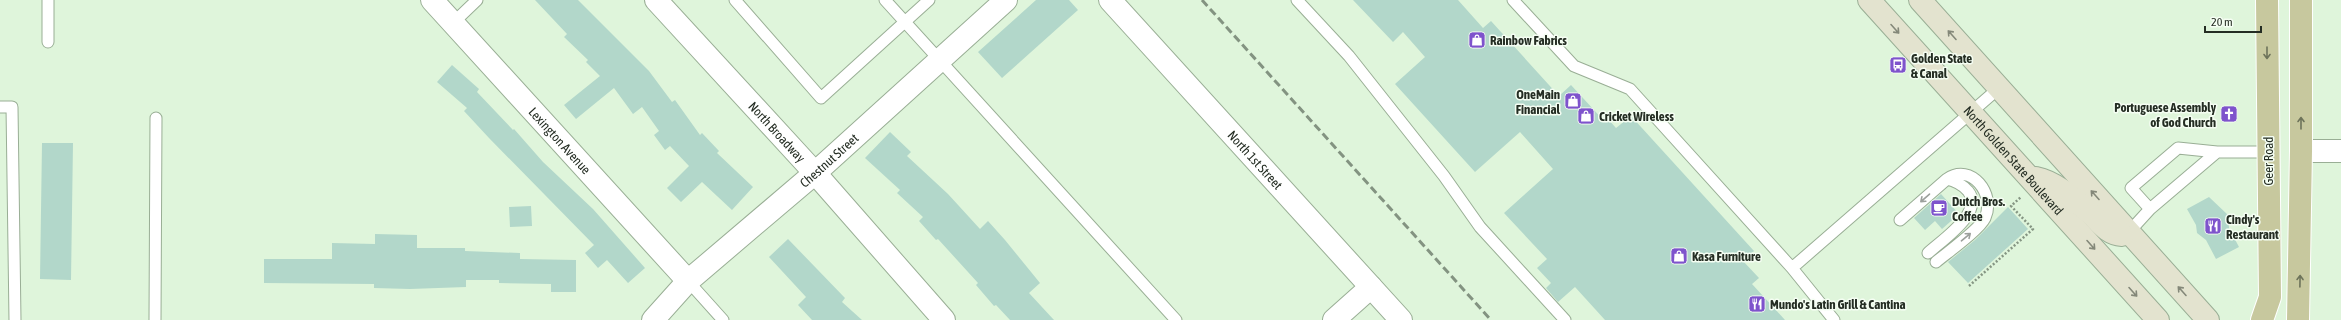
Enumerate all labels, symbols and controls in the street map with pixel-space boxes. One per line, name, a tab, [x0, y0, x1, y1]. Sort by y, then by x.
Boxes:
scale bar	[2205, 8, 2261, 34]
text: 20 m	[2211, 15, 2233, 29]
one-way arrow	[1891, 24, 1900, 34]
shop icon: Rainbow Fabrics	[1467, 30, 1487, 50]
one-way arrow	[1948, 30, 1957, 40]
place label: Rainbow Fabrics	[1490, 33, 1567, 48]
one-way arrow	[2263, 46, 2271, 59]
place label: Golden State & Canal	[1911, 51, 1972, 81]
bus stop icon: Golden State & Canal	[1888, 55, 1908, 75]
place label: OneMain Financial	[1516, 87, 1561, 117]
shop icon: OneMain Financial	[1563, 91, 1583, 111]
street label: North Broadway	[745, 99, 809, 166]
place label: Portuguese Assembly of God Church	[2114, 100, 2217, 130]
street label: North Golden State Boulevard	[1960, 103, 2066, 218]
street label: Lexington Avenue	[525, 104, 594, 177]
church icon: Portuguese Assembly of God Church	[2219, 104, 2239, 124]
shop icon: Cricket Wireless	[1576, 106, 1596, 126]
place label: Cricket Wireless	[1599, 109, 1674, 124]
one-way arrow	[2297, 117, 2305, 130]
street label: North 1st Street	[1224, 128, 1286, 193]
street label: Chestnut Street	[797, 130, 862, 191]
street label: Geer Road	[2261, 136, 2276, 186]
one-way arrow	[2091, 190, 2100, 200]
one-way arrow	[1921, 193, 1931, 202]
place label: Dutch Bros. Coffee	[1952, 194, 2006, 224]
cafe icon: Dutch Bros. Coffee	[1929, 198, 1949, 218]
place label: Cindy's Restaurant	[2226, 212, 2279, 242]
restaurant icon: Cindy's Restaurant	[2203, 216, 2223, 236]
one-way arrow	[1961, 232, 1971, 241]
one-way arrow	[2086, 240, 2095, 250]
shop icon: Kasa Furniture	[1669, 246, 1689, 266]
place label: Kasa Furniture	[1692, 249, 1761, 264]
one-way arrow	[2296, 275, 2304, 288]
one-way arrow	[2177, 286, 2187, 296]
one-way arrow	[2128, 287, 2137, 297]
restaurant icon: Mundo's Latin Grill & Cantina	[1747, 294, 1767, 314]
place label: Mundo's Latin Grill & Cantina	[1770, 297, 1906, 312]

